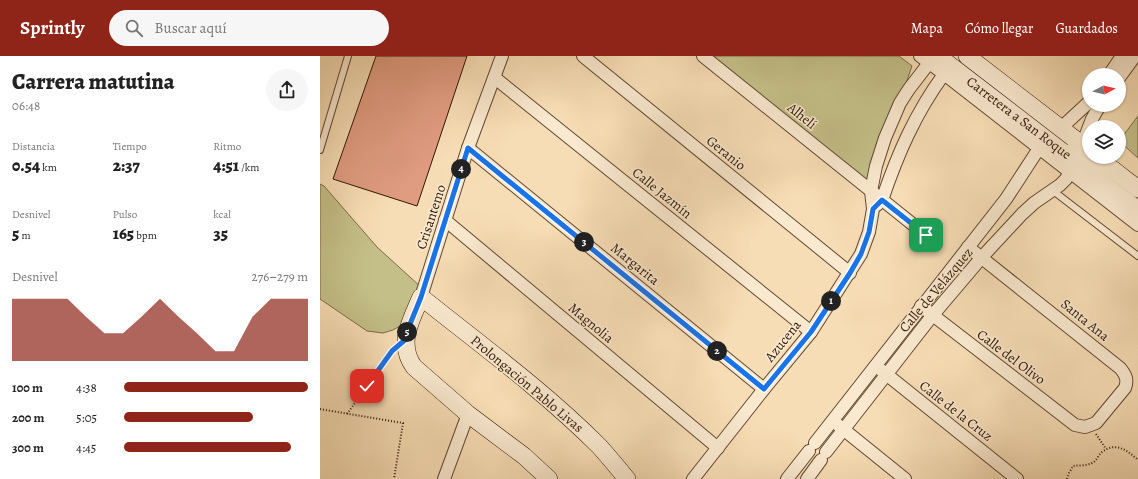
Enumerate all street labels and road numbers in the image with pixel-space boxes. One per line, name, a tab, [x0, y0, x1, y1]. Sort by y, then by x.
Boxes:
street label: Carretera a San Roque	[963, 72, 1075, 164]
street label: Alhelí	[783, 98, 821, 134]
street label: Geranio	[702, 131, 750, 175]
street label: Calle Jazmín	[628, 163, 696, 223]
street label: Crisantemo	[412, 182, 450, 252]
street label: Margarita	[607, 239, 664, 290]
street label: Calle de Velázquez	[895, 244, 977, 336]
street label: Santa Ana	[1057, 295, 1114, 346]
street label: Magnolia	[564, 298, 618, 348]
street label: Azucena	[760, 316, 806, 367]
street label: Calle del Olivo	[973, 325, 1049, 389]
street label: Prolongación Pablo Livas	[467, 331, 587, 437]
street label: Calle de la Cruz	[915, 376, 997, 446]

